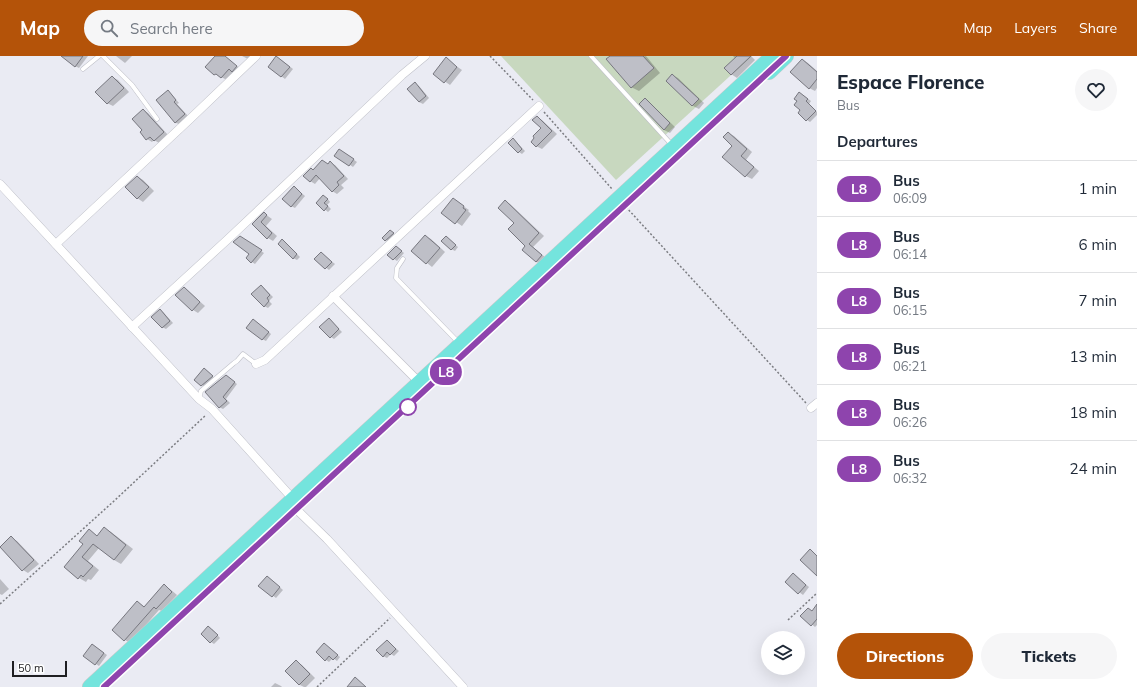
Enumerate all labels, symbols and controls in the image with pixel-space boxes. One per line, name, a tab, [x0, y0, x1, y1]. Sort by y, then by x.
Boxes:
search box	[84, 10, 364, 46]
text: Map	[20, 16, 60, 40]
icon: search	[98, 17, 120, 39]
text: Search here	[130, 19, 213, 38]
text: Map	[963, 19, 992, 37]
text: Layers	[1014, 19, 1057, 37]
text: Share	[1079, 19, 1117, 37]
button: heart	[1075, 69, 1117, 111]
text: Espace Florence	[837, 70, 985, 94]
text: Bus	[837, 97, 860, 113]
text: Departures	[837, 132, 918, 151]
text: Bus	[893, 171, 920, 190]
text: 1 min	[1079, 179, 1117, 198]
text: L8	[851, 180, 867, 198]
text: 06:09	[893, 190, 927, 206]
text: Bus	[893, 227, 920, 246]
text: 6 min	[1079, 235, 1117, 254]
text: L8	[851, 236, 867, 254]
text: 06:14	[893, 246, 927, 262]
text: Bus	[893, 283, 920, 302]
text: 7 min	[1079, 291, 1117, 310]
text: L8	[851, 292, 867, 310]
text: 06:15	[893, 302, 927, 318]
text: Bus	[893, 339, 920, 358]
text: 13 min	[1070, 347, 1117, 366]
text: L8	[851, 348, 867, 366]
text: 06:21	[893, 358, 927, 374]
line badge: L8	[428, 359, 464, 385]
text: L8	[438, 363, 454, 381]
text: Bus	[893, 395, 920, 414]
unlabelled marker	[399, 398, 417, 416]
text: 18 min	[1070, 403, 1117, 422]
text: L8	[851, 404, 867, 422]
text: 06:26	[893, 414, 927, 430]
text: Bus	[893, 451, 920, 470]
text: 24 min	[1070, 459, 1117, 478]
text: L8	[851, 460, 867, 478]
text: 06:32	[893, 470, 927, 486]
map controls	[761, 631, 805, 675]
button: layers	[761, 631, 805, 675]
button: Directions	[837, 633, 973, 679]
button: Tickets	[981, 633, 1117, 679]
scale bar	[12, 659, 67, 678]
text: 50 m	[18, 661, 44, 675]

